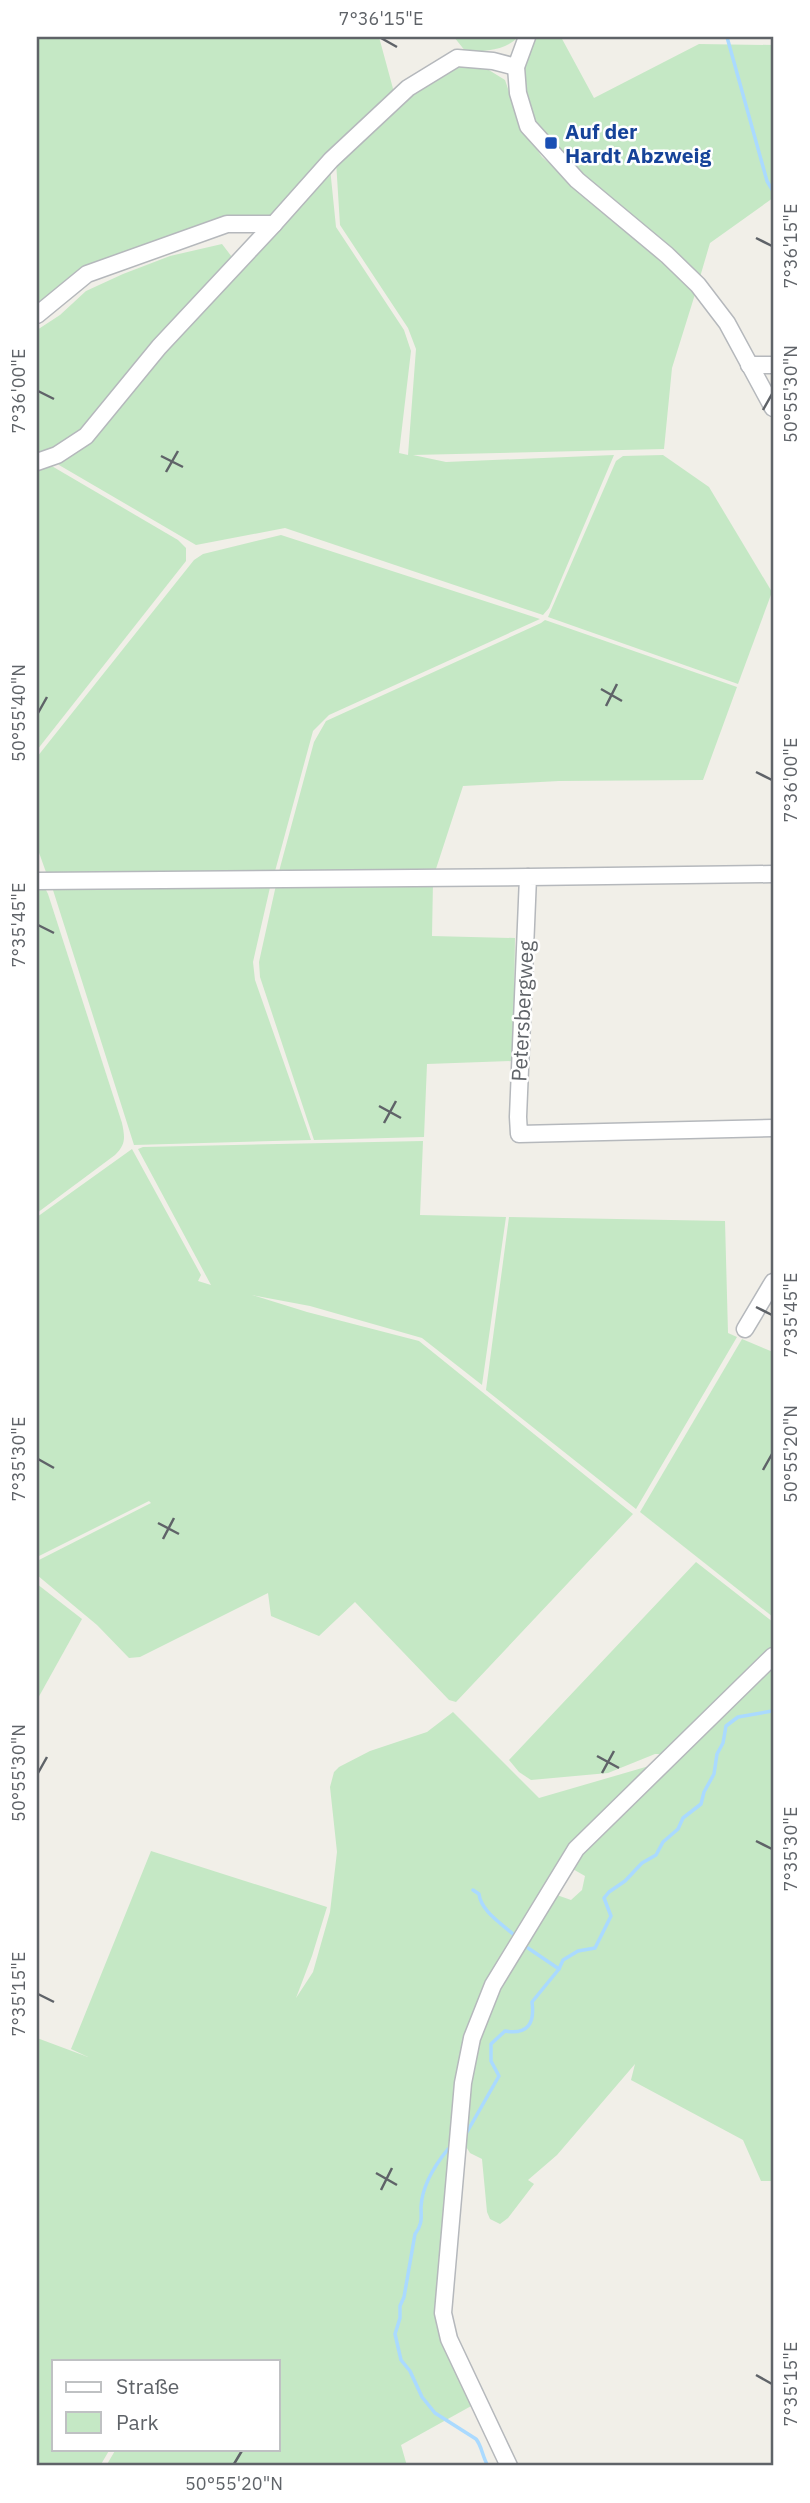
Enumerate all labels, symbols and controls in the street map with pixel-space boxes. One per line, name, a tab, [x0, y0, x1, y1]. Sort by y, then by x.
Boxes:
text: 7°36'15"E	[339, 7, 423, 30]
place label: Auf der Hardt Abzweig	[565, 117, 711, 169]
marker: Auf der Hardt Abzweig	[543, 135, 559, 151]
text: 7°36'15"E	[779, 204, 802, 288]
text: 50°55'30"N	[779, 345, 802, 443]
text: 7°36'00"E	[7, 349, 30, 433]
text: 50°55'40"N	[7, 664, 30, 762]
text: 7°36'00"E	[779, 738, 802, 822]
text: 7°35'45"E	[7, 883, 30, 967]
street label: Petersbergweg	[504, 940, 540, 1082]
text: 7°35'45"E	[779, 1273, 802, 1357]
text: 50°55'20"N	[779, 1405, 802, 1503]
text: 7°35'30"E	[7, 1417, 30, 1501]
text: 50°55'30"N	[7, 1724, 30, 1822]
text: 7°35'30"E	[779, 1807, 802, 1891]
text: 7°35'15"E	[7, 1952, 30, 2036]
text: 7°35'15"E	[779, 2342, 802, 2426]
legend	[52, 2360, 280, 2450]
text: Straße	[116, 2372, 179, 2400]
text: Park	[116, 2408, 159, 2436]
text: 50°55'20"N	[185, 2472, 283, 2495]

